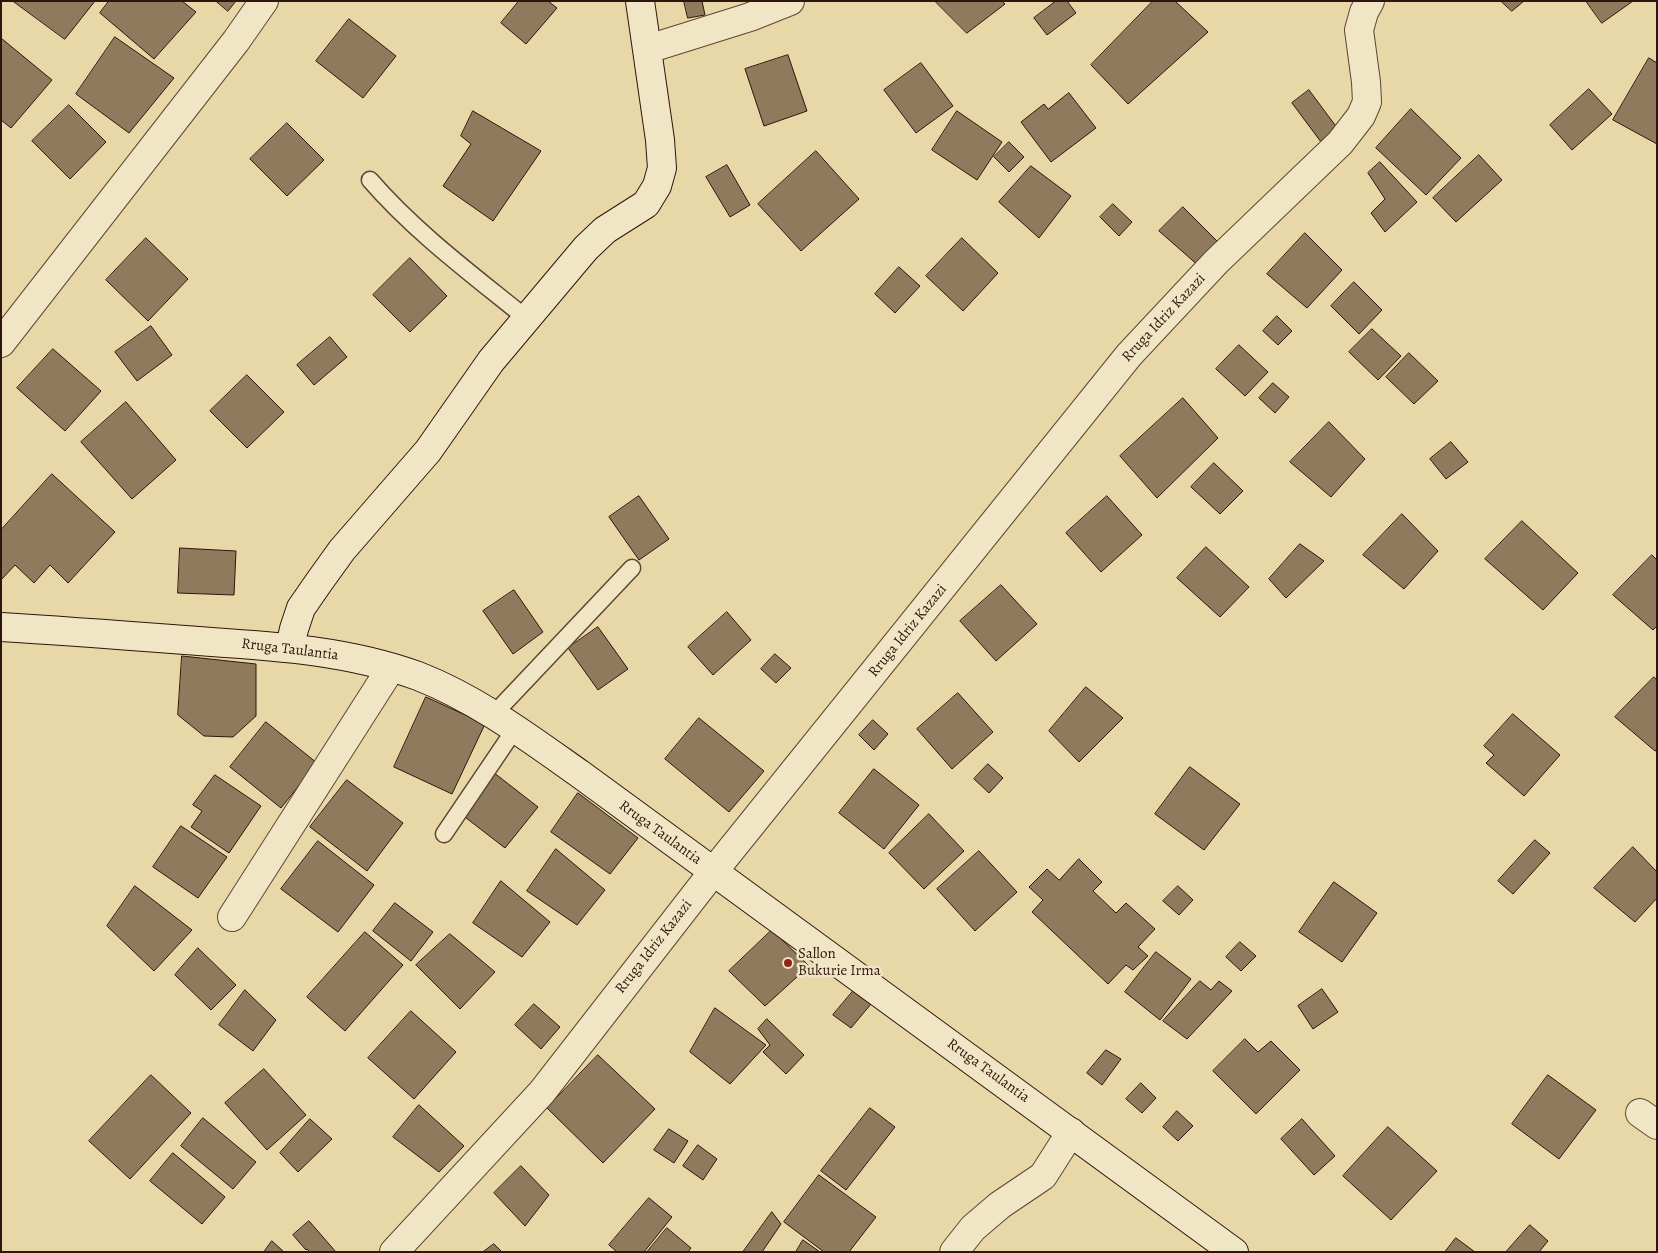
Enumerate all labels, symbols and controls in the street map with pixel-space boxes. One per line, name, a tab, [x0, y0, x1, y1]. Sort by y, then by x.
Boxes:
street label: Rruga Idriz Kazazi	[1118, 270, 1210, 366]
street label: Rruga Idriz Kazazi	[865, 581, 951, 681]
street label: Rruga Taulantia	[240, 635, 340, 665]
street label: Rruga Taulantia	[615, 797, 705, 869]
street label: Rruga Idriz Kazazi	[612, 896, 696, 998]
place label: Sallon Bukurie Irma	[798, 945, 881, 980]
marker: Sallon Bukurie Irma	[782, 957, 794, 969]
street label: Rruga Taulantia	[943, 1035, 1033, 1107]

